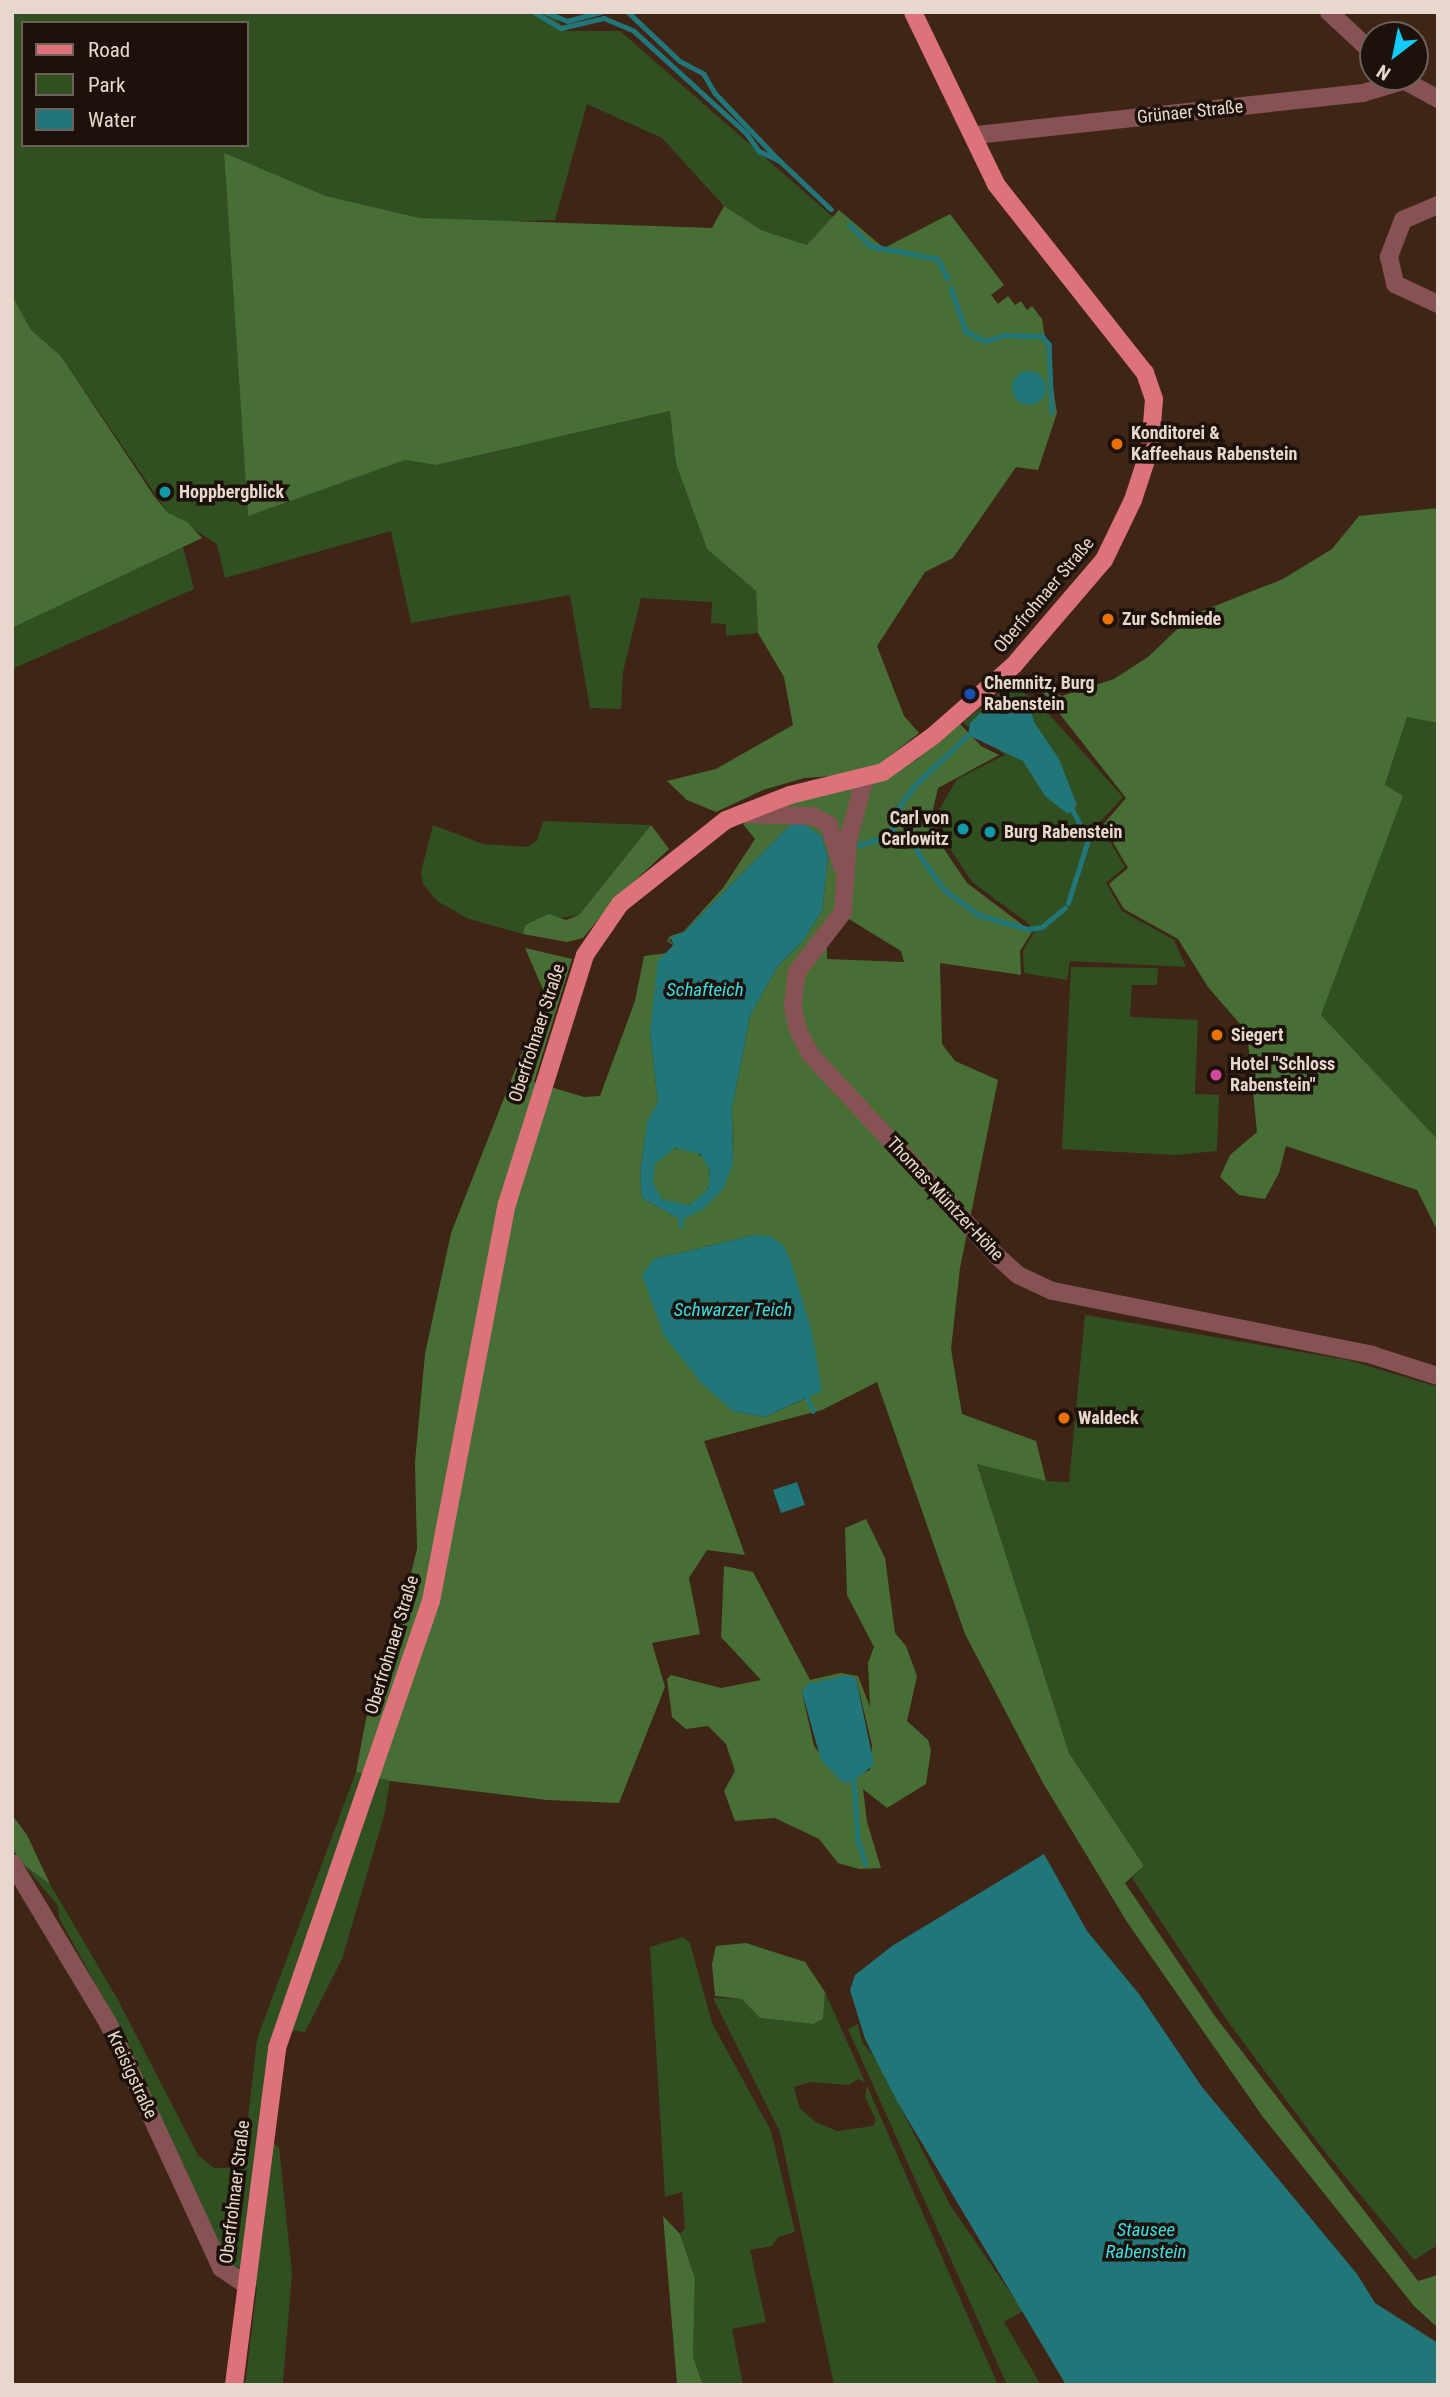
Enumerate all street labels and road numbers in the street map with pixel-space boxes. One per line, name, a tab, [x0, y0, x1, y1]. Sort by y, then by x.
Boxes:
street label: Grünaer Straße	[1136, 96, 1244, 128]
street label: Oberfrohnaer Straße	[989, 533, 1099, 657]
street label: Oberfrohnaer Straße	[504, 961, 570, 1105]
street label: Thomas-Müntzer-Höhe	[882, 1132, 1008, 1266]
street label: Oberfrohnaer Straße	[361, 1573, 423, 1717]
street label: Kreisigstraße	[102, 2028, 162, 2122]
street label: Oberfrohnaer Straße	[215, 2119, 255, 2265]

